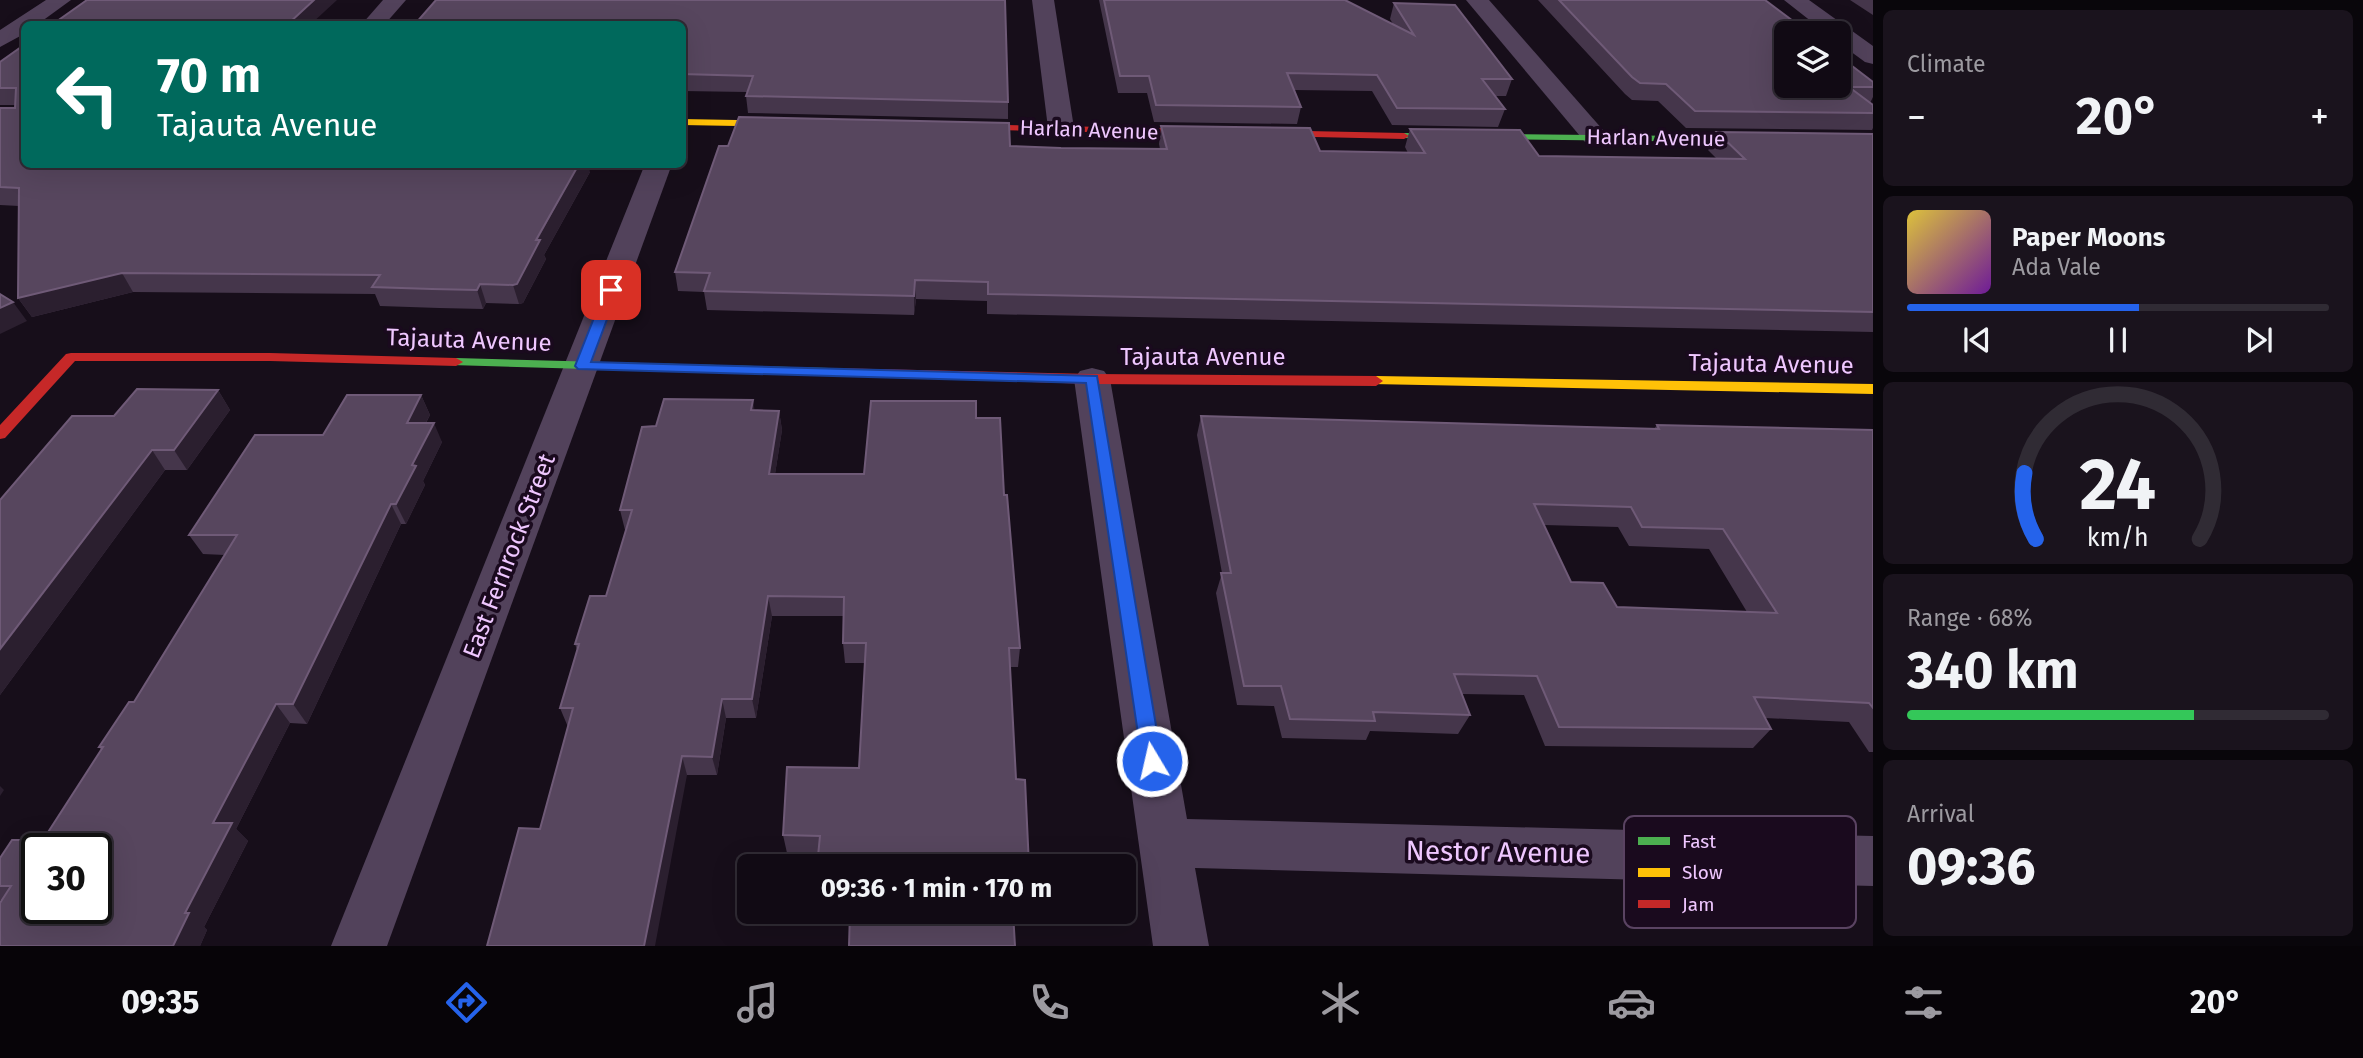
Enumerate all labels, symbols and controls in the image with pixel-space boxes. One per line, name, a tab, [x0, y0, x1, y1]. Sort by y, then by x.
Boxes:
map controls	[1774, 21, 1851, 98]
button: layers	[1774, 21, 1851, 98]
text: 70 m	[157, 46, 261, 105]
icon: left	[42, 49, 133, 140]
text: Climate	[1907, 50, 1986, 78]
text: 20°	[2076, 85, 2160, 148]
text: −	[1907, 94, 1926, 140]
text: +	[2310, 94, 2329, 140]
text: Tajauta Avenue	[157, 106, 377, 144]
street label: Harlan Avenue	[1019, 115, 1159, 145]
street label: Harlan Avenue	[1586, 124, 1726, 152]
text: Paper Moons	[2012, 222, 2165, 253]
text: Ada Vale	[2012, 253, 2101, 281]
pin	[581, 260, 641, 320]
icon: arrive	[592, 271, 630, 309]
icon: previous	[1958, 321, 1996, 359]
icon: pause	[2099, 321, 2137, 359]
icon: next	[2240, 321, 2278, 359]
street label: Tajauta Avenue	[386, 323, 552, 357]
street label: Tajauta Avenue	[1120, 343, 1286, 371]
street label: Tajauta Avenue	[1688, 349, 1854, 379]
text: 24	[2080, 441, 2156, 528]
street label: East Fernrock Street	[457, 449, 561, 662]
text: km/h	[2087, 523, 2149, 553]
text: Range · 68%	[1907, 604, 2032, 632]
text: 340 km	[1907, 639, 2079, 702]
position arrow	[1115, 724, 1189, 798]
text: Arrival	[1907, 800, 1974, 828]
legend	[1624, 816, 1856, 928]
text: Fast	[1682, 830, 1716, 853]
speed limit sign: 30	[21, 833, 112, 924]
street label: Nestor Avenue	[1405, 834, 1591, 870]
text: 09:36	[1907, 835, 2036, 898]
text: Slow	[1682, 861, 1723, 884]
text: 09:36 · 1 min · 170 m	[821, 873, 1052, 904]
text: Jam	[1682, 893, 1714, 916]
icon: directions	[442, 978, 491, 1027]
icon: music	[733, 978, 782, 1027]
icon: phone	[1025, 978, 1074, 1027]
icon: climate	[1316, 978, 1365, 1027]
icon: car	[1607, 978, 1656, 1027]
icon: filters	[1899, 978, 1948, 1027]
text: 09:35	[121, 983, 199, 1021]
text: 20°	[2190, 983, 2242, 1021]

